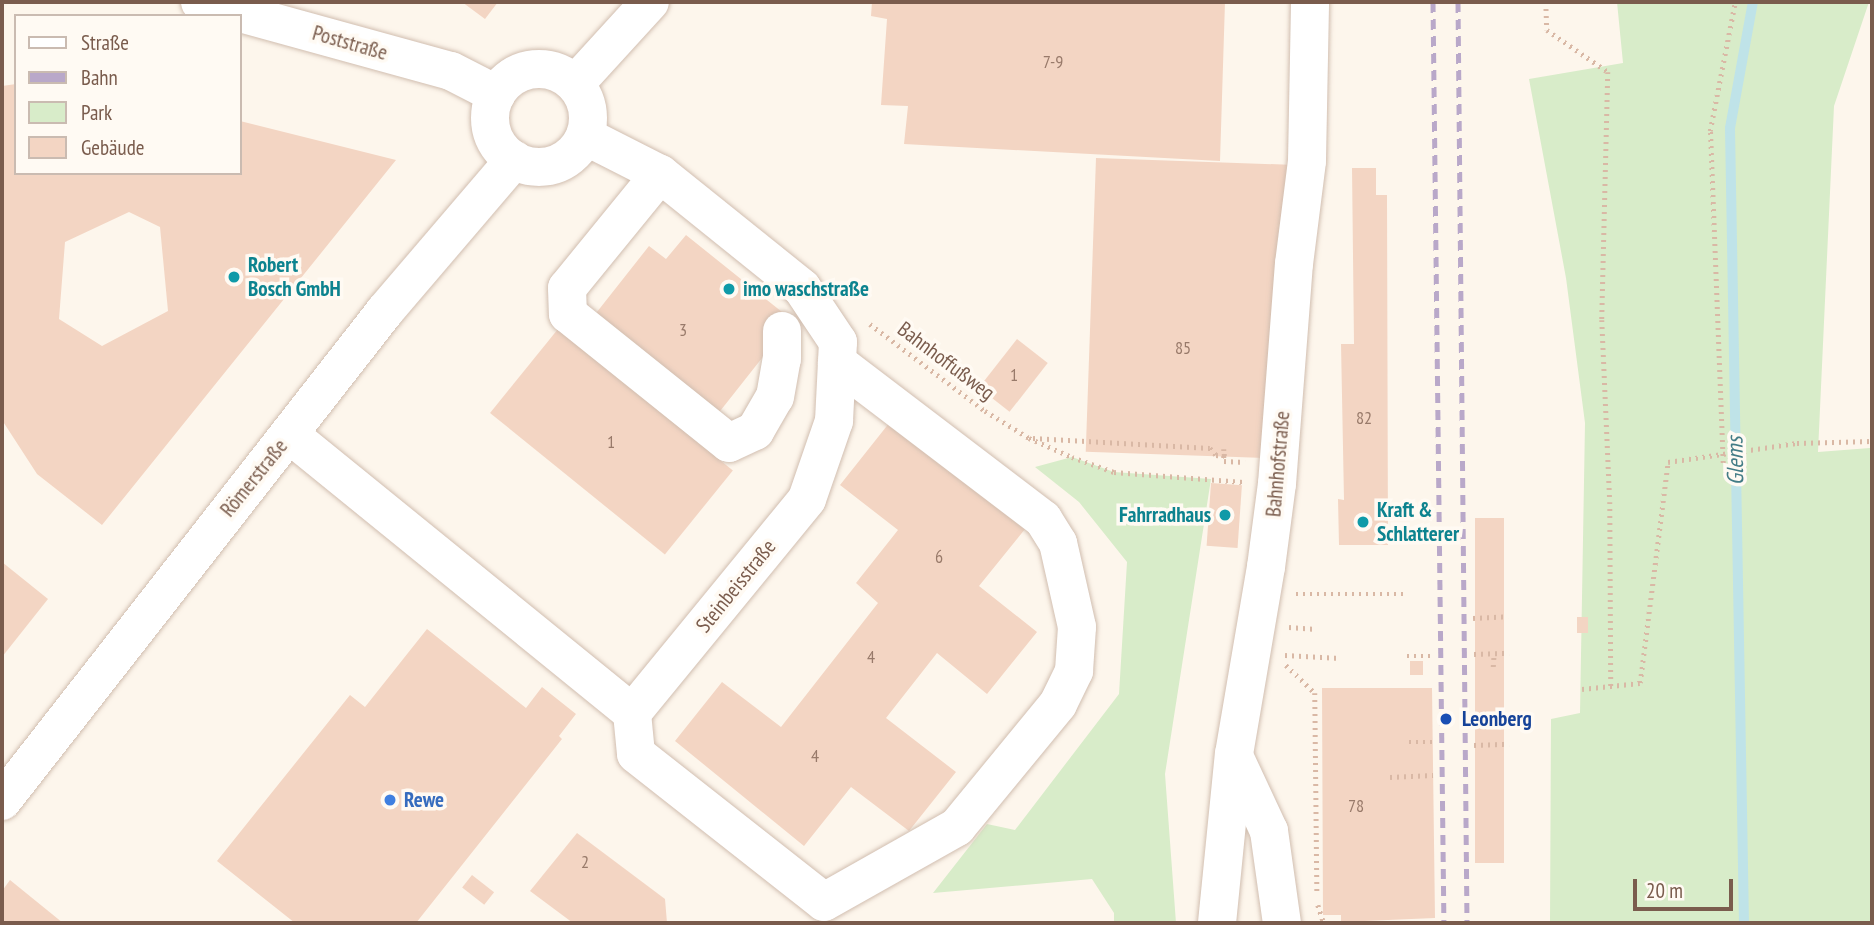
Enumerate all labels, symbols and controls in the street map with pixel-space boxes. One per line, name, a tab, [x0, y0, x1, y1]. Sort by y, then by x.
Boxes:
legend	[14, 14, 242, 175]
street label: Poststraße	[310, 20, 390, 66]
text: Straße	[81, 29, 129, 56]
house number: 7-9	[1043, 51, 1063, 73]
text: Bahn	[81, 64, 118, 91]
text: Park	[81, 99, 112, 126]
text: Gebäude	[81, 134, 144, 161]
place label: Robert Bosch GmbH	[248, 252, 341, 302]
marker: Robert Bosch GmbH	[226, 269, 242, 285]
place label: imo waschstraße	[743, 276, 869, 302]
marker: imo waschstraße	[721, 281, 737, 297]
street label: Bahnhoffußweg	[893, 316, 999, 406]
house number: 3	[679, 319, 687, 341]
house number: 85	[1175, 337, 1191, 359]
house number: 1	[1010, 364, 1018, 386]
house number: 82	[1356, 407, 1372, 429]
street label: Bahnhofstraße	[1261, 410, 1295, 518]
house number: 1	[607, 431, 615, 453]
street label: Römerstraße	[215, 434, 293, 522]
water label: Glems	[1721, 436, 1749, 486]
place label: Kraft & Schlatterer	[1377, 497, 1459, 547]
place label: Fahrradhaus	[1119, 502, 1211, 528]
marker: Fahrradhaus	[1217, 507, 1233, 523]
marker: Kraft & Schlatterer	[1355, 514, 1371, 530]
street label: Steinbeisstraße	[691, 534, 781, 638]
house number: 6	[935, 546, 943, 568]
house number: 4	[867, 646, 875, 668]
place label: Leonberg	[1462, 706, 1532, 732]
marker: Leonberg	[1436, 709, 1456, 729]
house number: 4	[811, 745, 819, 767]
place label: Rewe	[404, 787, 444, 813]
marker: Rewe	[382, 792, 398, 808]
house number: 78	[1348, 795, 1364, 817]
house number: 2	[581, 851, 589, 873]
scale bar	[1636, 866, 1736, 910]
text: 20 m	[1646, 877, 1683, 904]

